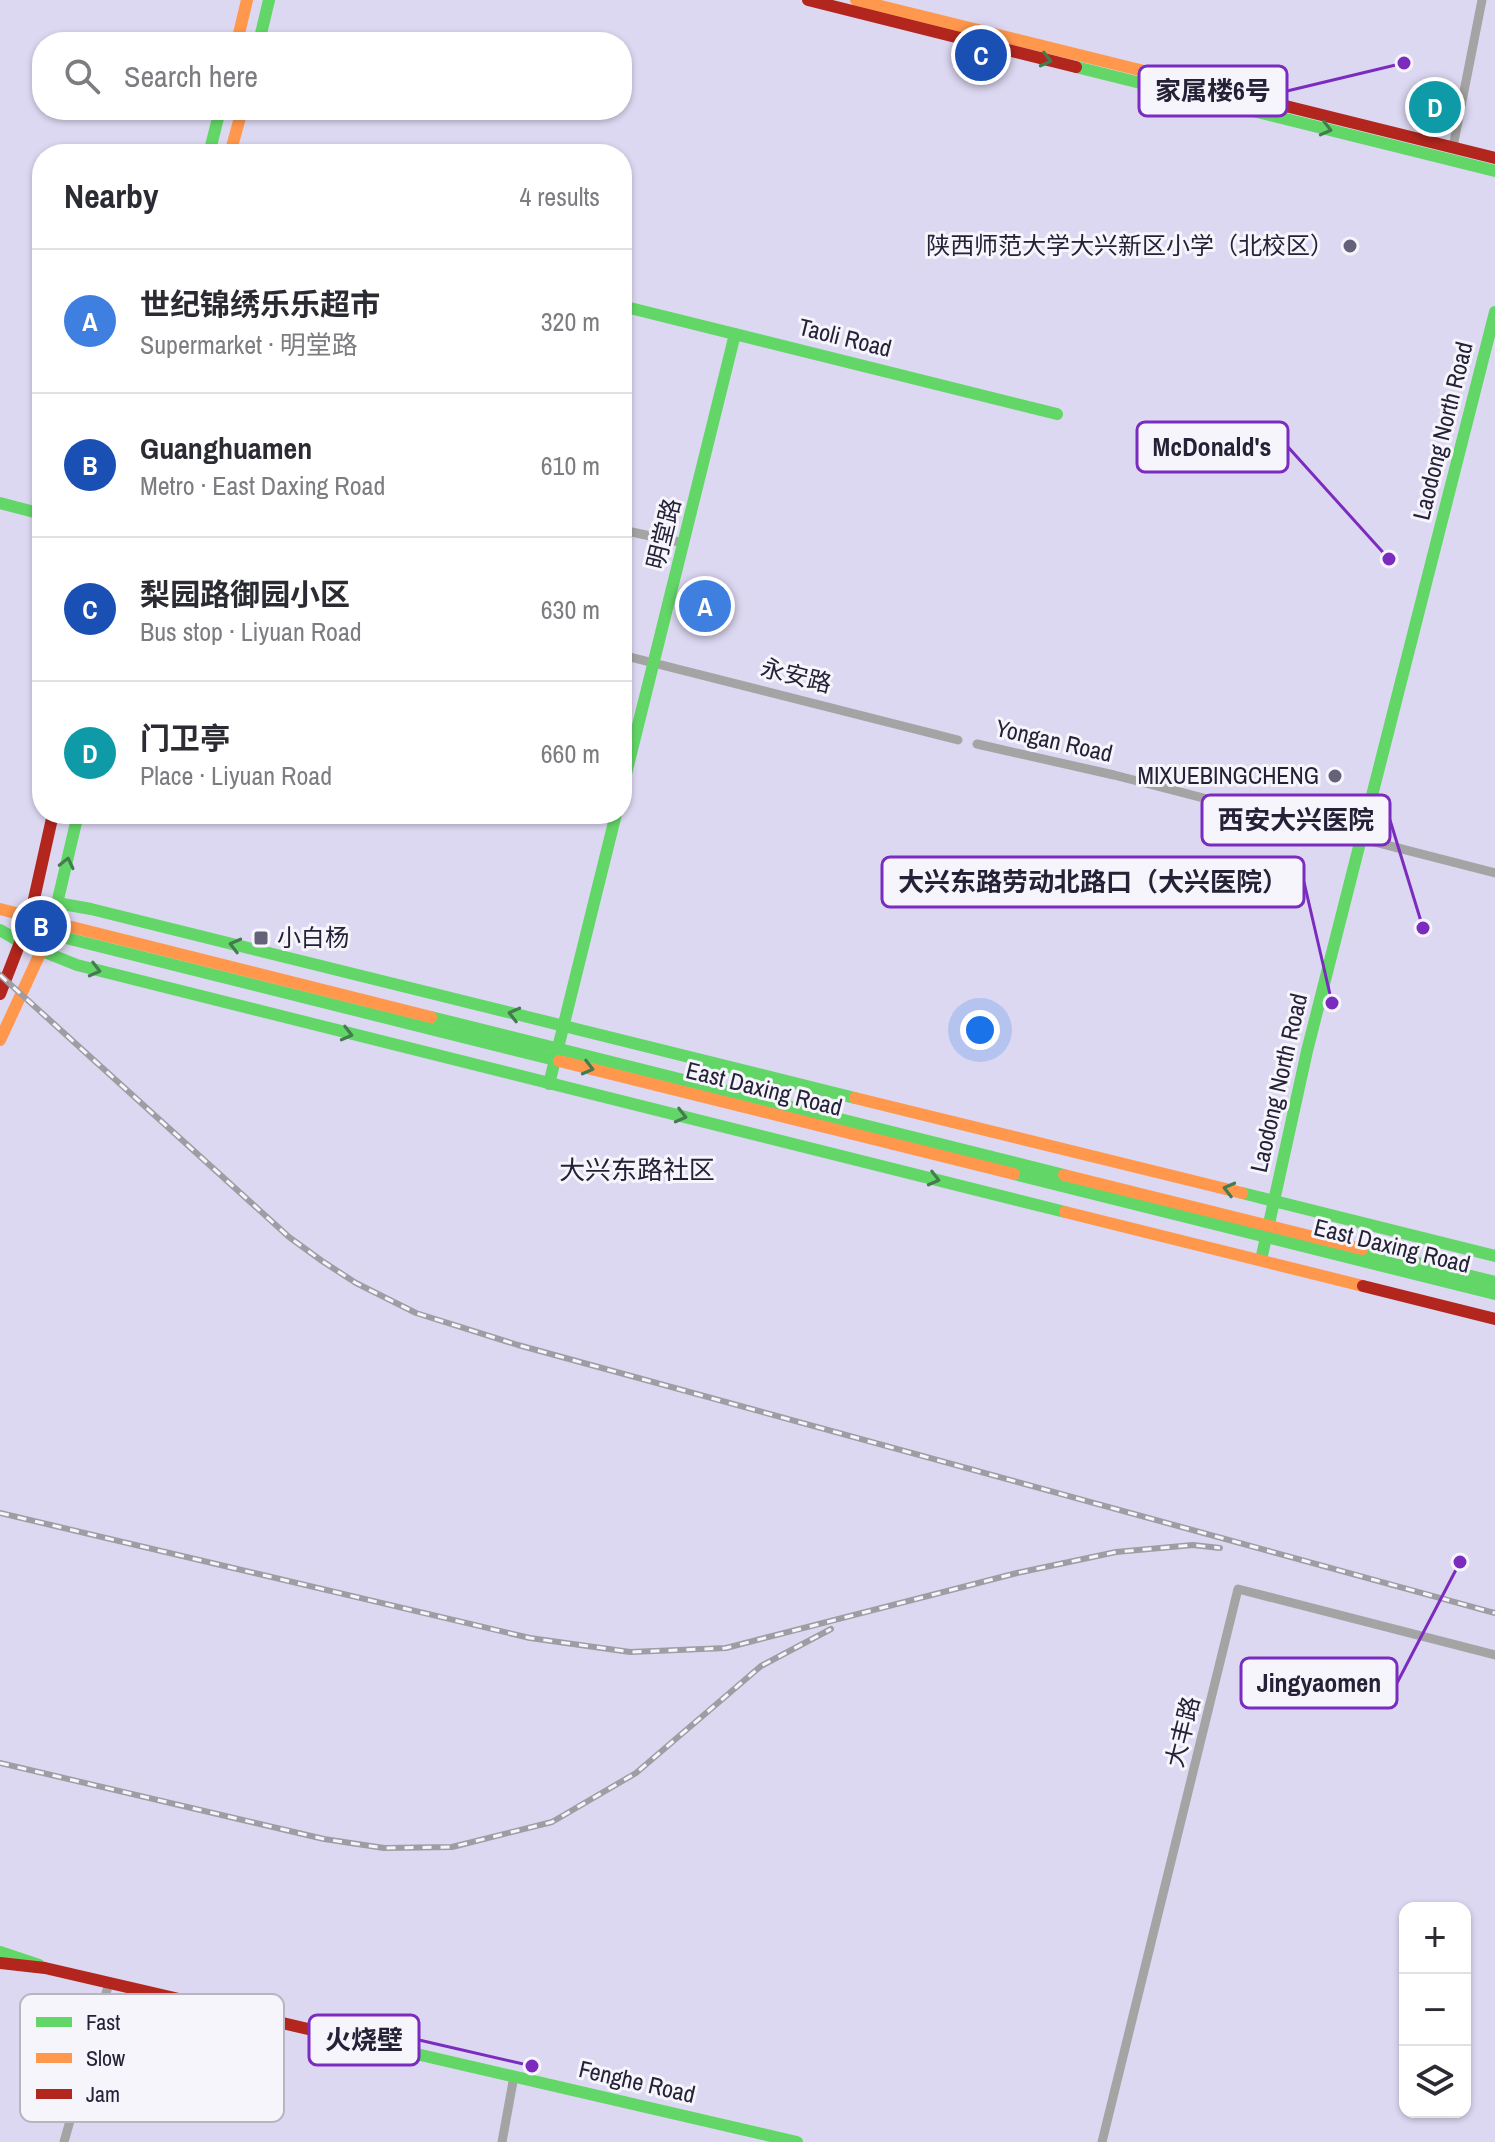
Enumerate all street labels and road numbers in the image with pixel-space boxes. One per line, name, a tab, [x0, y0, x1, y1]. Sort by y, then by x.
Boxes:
street label: Taoli Road	[796, 310, 895, 364]
street label: Laodong North Road	[1404, 338, 1480, 523]
street label: 明堂路	[639, 495, 687, 573]
street label: 永安路	[757, 651, 835, 699]
street label: Yongan Road	[993, 711, 1116, 769]
street label: Laodong North Road	[1242, 990, 1314, 1175]
street label: East Daxing Road	[683, 1053, 846, 1123]
street label: East Daxing Road	[1311, 1210, 1474, 1280]
street label: 大丰路	[1158, 1693, 1206, 1771]
street label: Fenghe Road	[576, 2052, 698, 2110]

